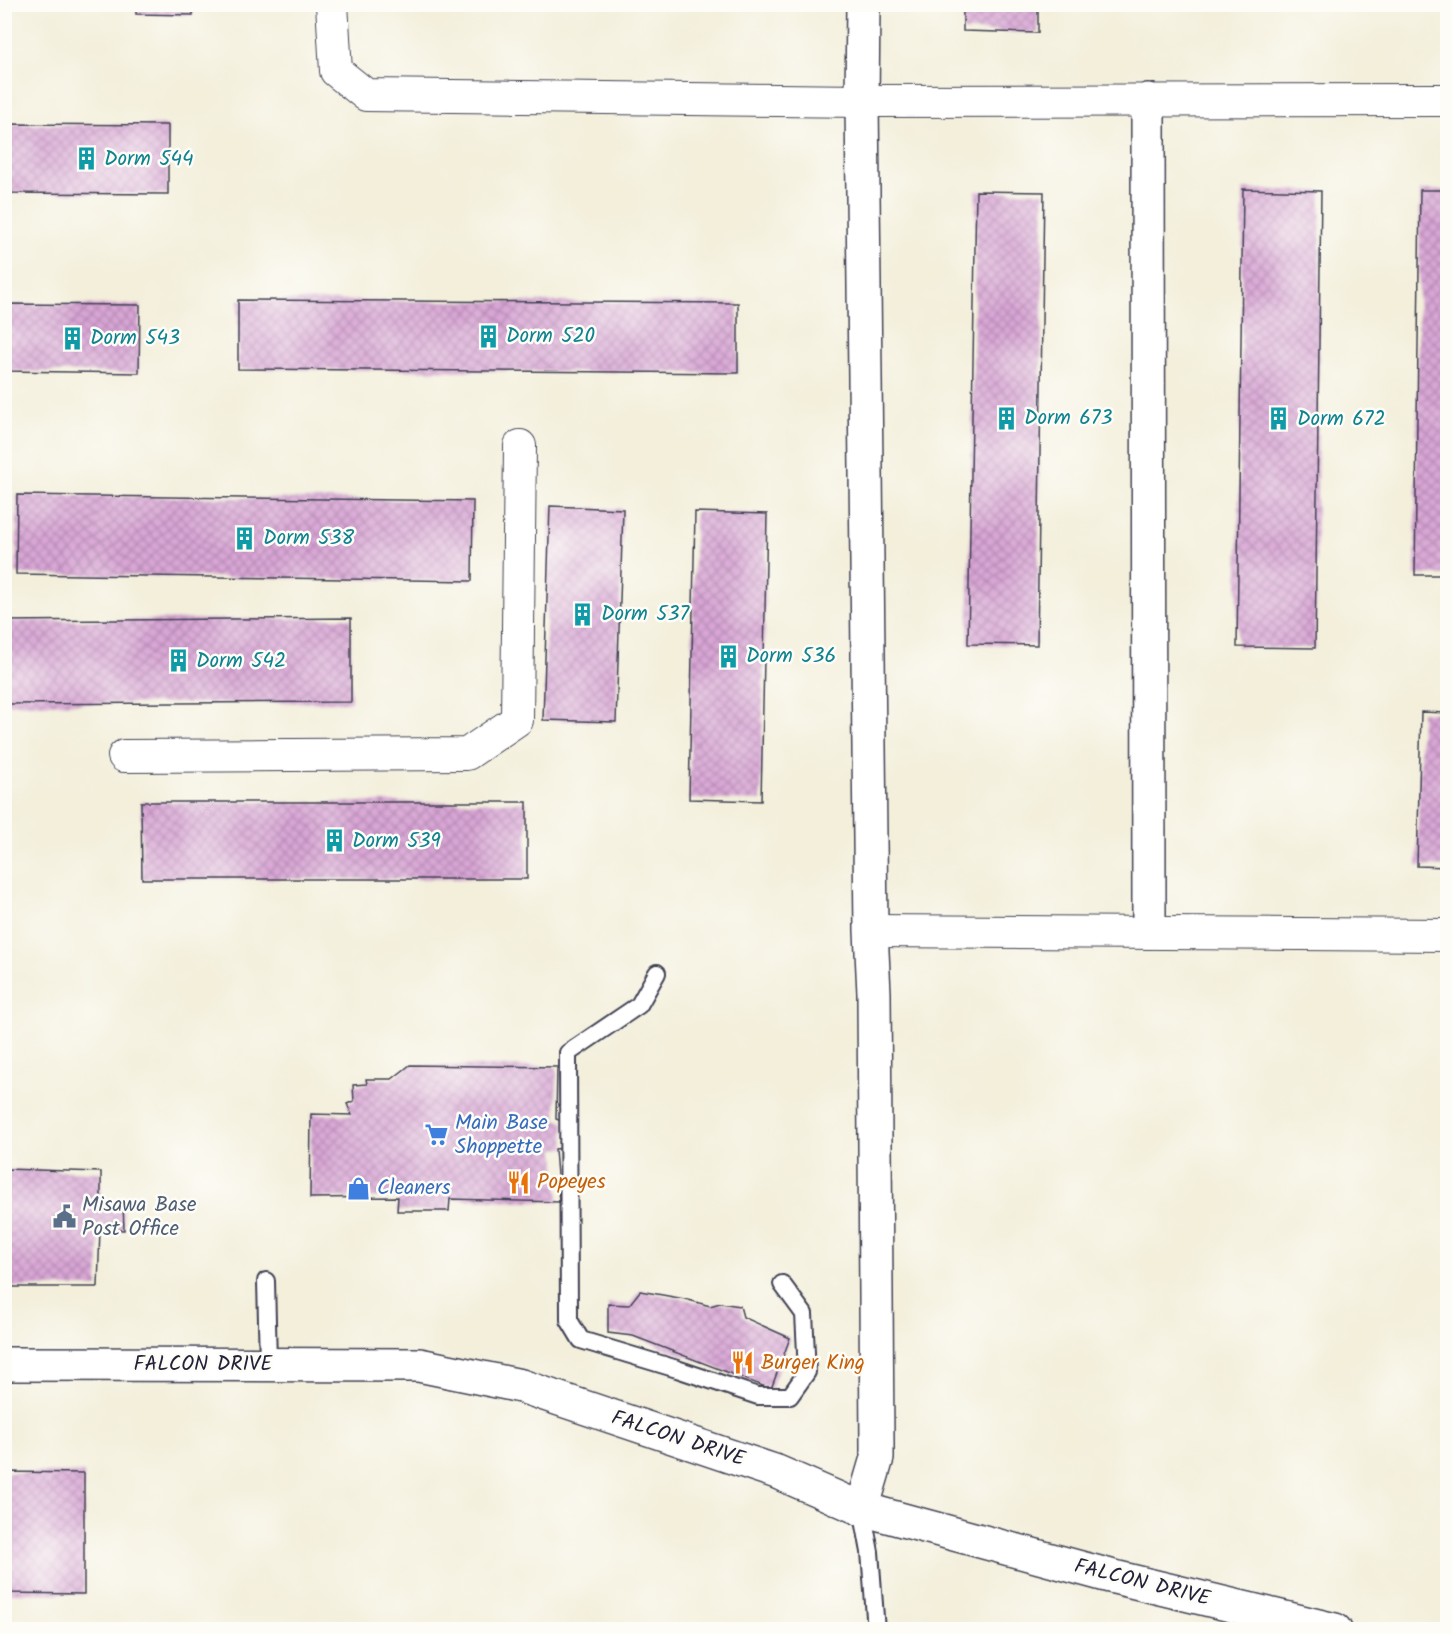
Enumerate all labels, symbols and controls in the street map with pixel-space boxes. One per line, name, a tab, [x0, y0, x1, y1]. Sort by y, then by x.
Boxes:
place label: Dorm 544	[104, 143, 194, 176]
building icon: Dorm 544	[73, 146, 99, 172]
place label: Dorm 520	[506, 320, 595, 353]
place label: Dorm 543	[90, 322, 180, 355]
building icon: Dorm 520	[475, 323, 501, 349]
building icon: Dorm 543	[59, 325, 85, 351]
place label: Dorm 673	[1024, 402, 1113, 435]
place label: Dorm 672	[1297, 403, 1386, 436]
building icon: Dorm 673	[993, 405, 1019, 431]
building icon: Dorm 672	[1266, 406, 1292, 432]
place label: Dorm 538	[263, 522, 354, 555]
building icon: Dorm 538	[232, 525, 258, 551]
place label: Dorm 537	[601, 598, 690, 631]
building icon: Dorm 537	[570, 601, 596, 627]
place label: Dorm 536	[746, 640, 836, 673]
building icon: Dorm 536	[715, 643, 741, 669]
place label: Dorm 542	[196, 645, 286, 678]
building icon: Dorm 542	[165, 648, 191, 674]
place label: Dorm 539	[352, 825, 441, 858]
building icon: Dorm 539	[321, 828, 347, 854]
place label: Main Base Shoppette	[455, 1107, 548, 1164]
supermarket icon: Main Base Shoppette	[424, 1122, 450, 1148]
place label: Popeyes	[537, 1166, 606, 1199]
restaurant icon: Popeyes	[506, 1169, 532, 1195]
place label: Cleaners	[377, 1172, 451, 1205]
shop icon: Cleaners	[346, 1175, 372, 1201]
place label: Misawa Base Post Office	[82, 1189, 197, 1246]
public building icon: Misawa Base Post Office	[51, 1204, 77, 1230]
place label: Burger King	[761, 1347, 865, 1380]
street label: FALCON DRIVE	[133, 1348, 273, 1381]
restaurant icon: Burger King	[730, 1350, 756, 1376]
street label: FALCON DRIVE	[607, 1402, 750, 1476]
street label: FALCON DRIVE	[1071, 1550, 1214, 1616]

